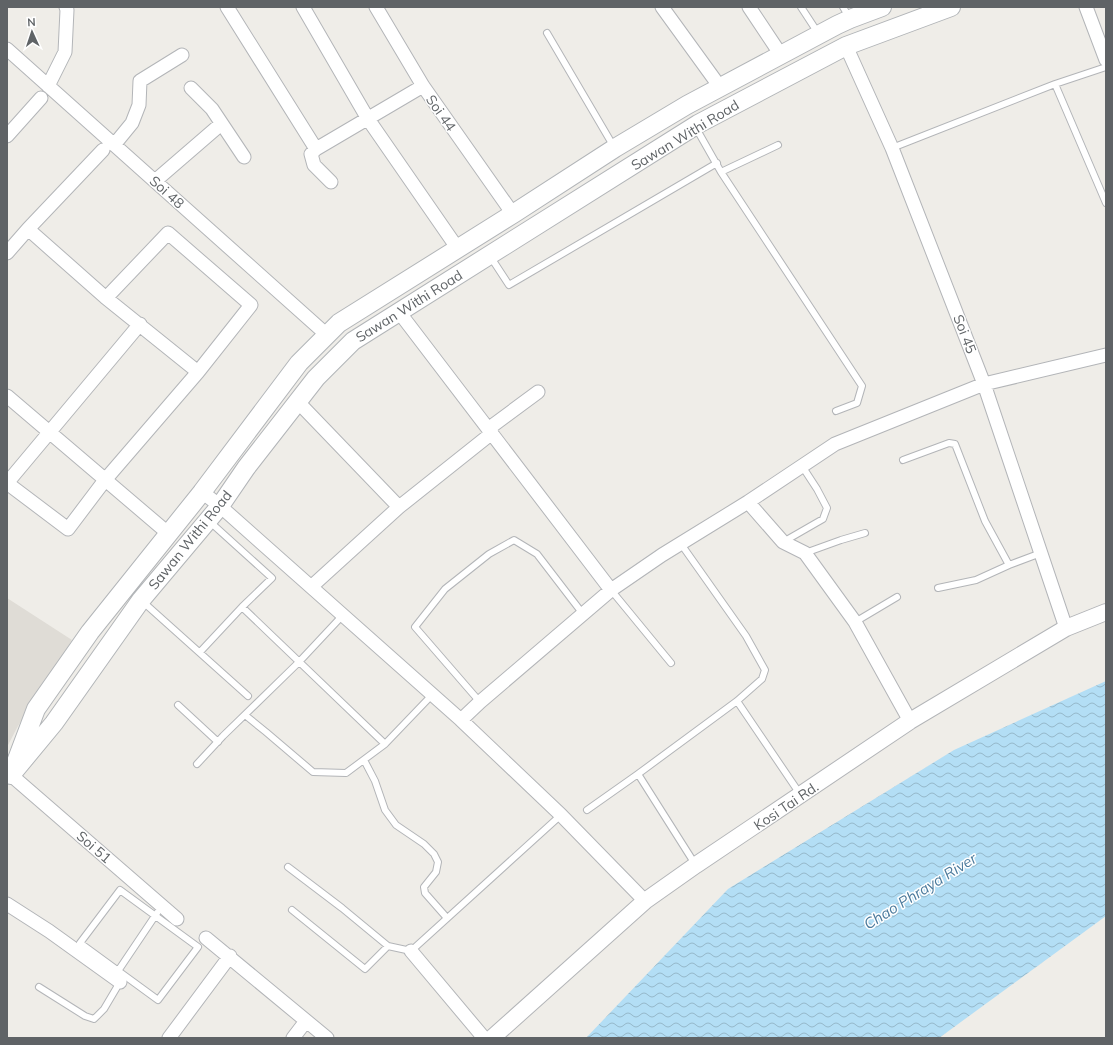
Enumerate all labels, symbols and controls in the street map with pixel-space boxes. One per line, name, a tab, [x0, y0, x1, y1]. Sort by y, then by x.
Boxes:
north arrow	[12, 12, 52, 52]
text: N	[27, 15, 36, 29]
street label: Soi 44	[422, 91, 460, 135]
street label: Sawan Withi Road	[628, 96, 742, 174]
street label: Soi 48	[146, 172, 188, 212]
street label: Sawan Withi Road	[352, 266, 466, 346]
street label: Soi 45	[949, 312, 981, 356]
street label: Sawan Withi Road	[144, 487, 236, 593]
street label: Kosi Tai Rd.	[750, 778, 822, 834]
street label: Soi 51	[73, 827, 115, 867]
water label: Chao Phraya River	[860, 848, 980, 933]

